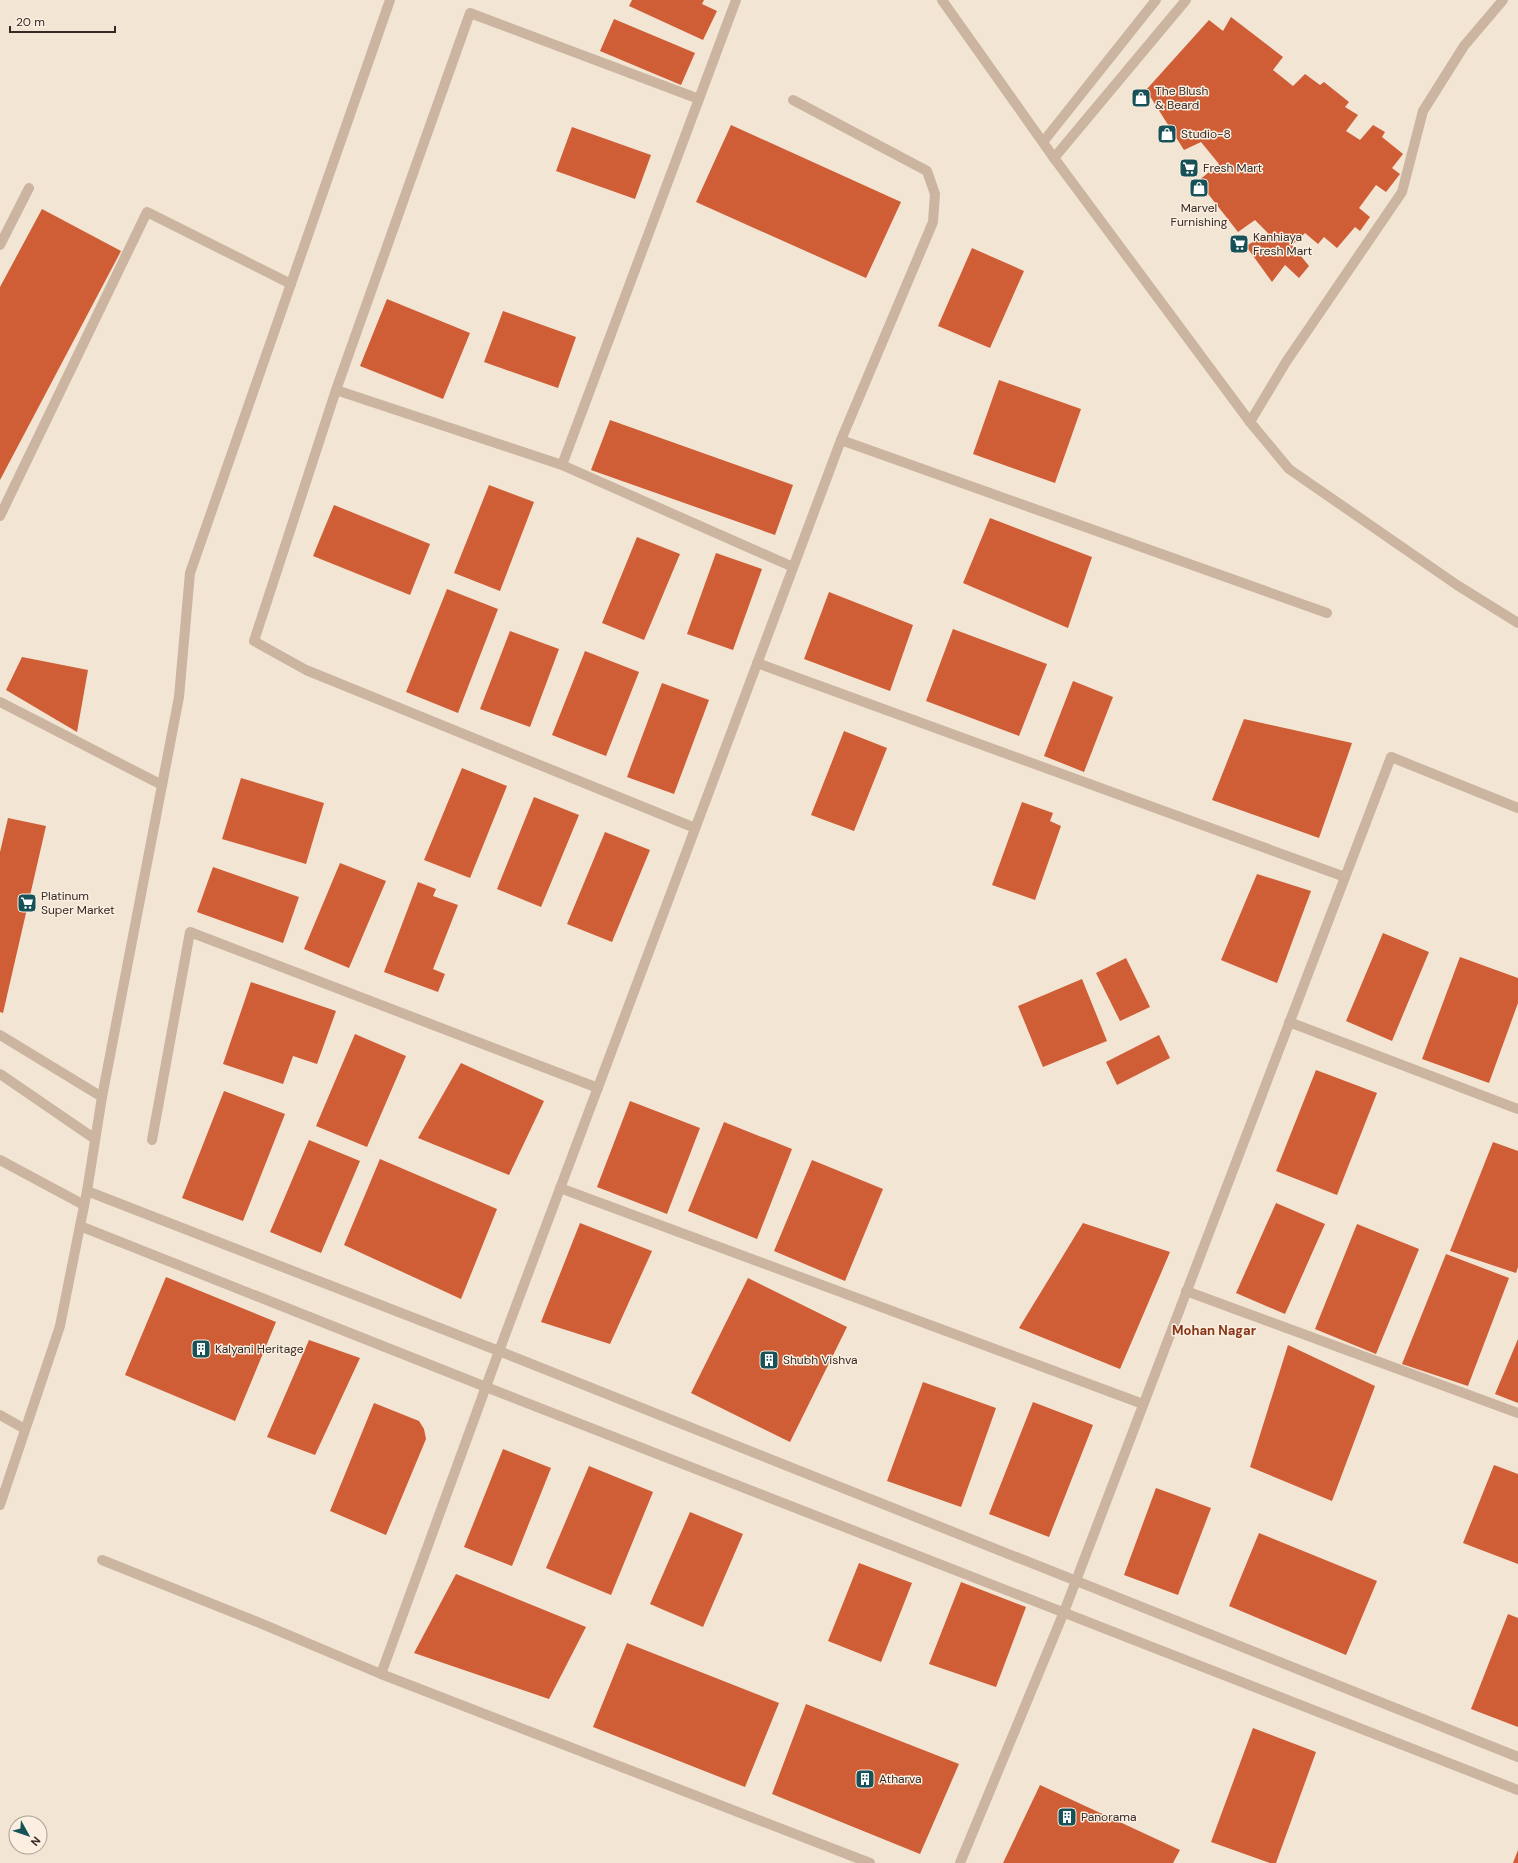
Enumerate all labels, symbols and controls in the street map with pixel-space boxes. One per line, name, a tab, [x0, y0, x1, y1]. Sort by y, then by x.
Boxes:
scale bar	[10, 8, 115, 34]
text: 20 m	[16, 14, 45, 30]
place label: The Blush & Beard	[1155, 83, 1208, 113]
shop icon: The Blush & Beard	[1130, 87, 1152, 109]
shop icon: Studio-8	[1156, 123, 1178, 145]
place label: Studio-8	[1181, 126, 1231, 142]
supermarket icon: Fresh Mart	[1178, 157, 1200, 179]
place label: Fresh Mart	[1203, 160, 1263, 176]
shop icon: Marvel Furnishing	[1188, 177, 1210, 199]
place label: Marvel Furnishing	[1171, 200, 1228, 230]
place label: Kanhiaya Fresh Mart	[1253, 229, 1313, 259]
supermarket icon: Kanhiaya Fresh Mart	[1228, 233, 1250, 255]
place label: Platinum Super Market	[41, 888, 115, 918]
supermarket icon: Platinum Super Market	[16, 892, 38, 914]
district label: Mohan Nagar	[1172, 1322, 1257, 1339]
building icon: Kalyani Heritage	[190, 1338, 212, 1360]
place label: Kalyani Heritage	[215, 1341, 304, 1357]
building icon: Shubh Vishva	[758, 1349, 780, 1371]
place label: Shubh Vishva	[783, 1352, 858, 1368]
building icon: Atharva	[854, 1768, 876, 1790]
place label: Atharva	[879, 1771, 922, 1787]
building icon: Panorama	[1056, 1806, 1078, 1828]
place label: Panorama	[1081, 1809, 1136, 1825]
north arrow	[8, 1815, 48, 1855]
text: N	[28, 1834, 44, 1849]

